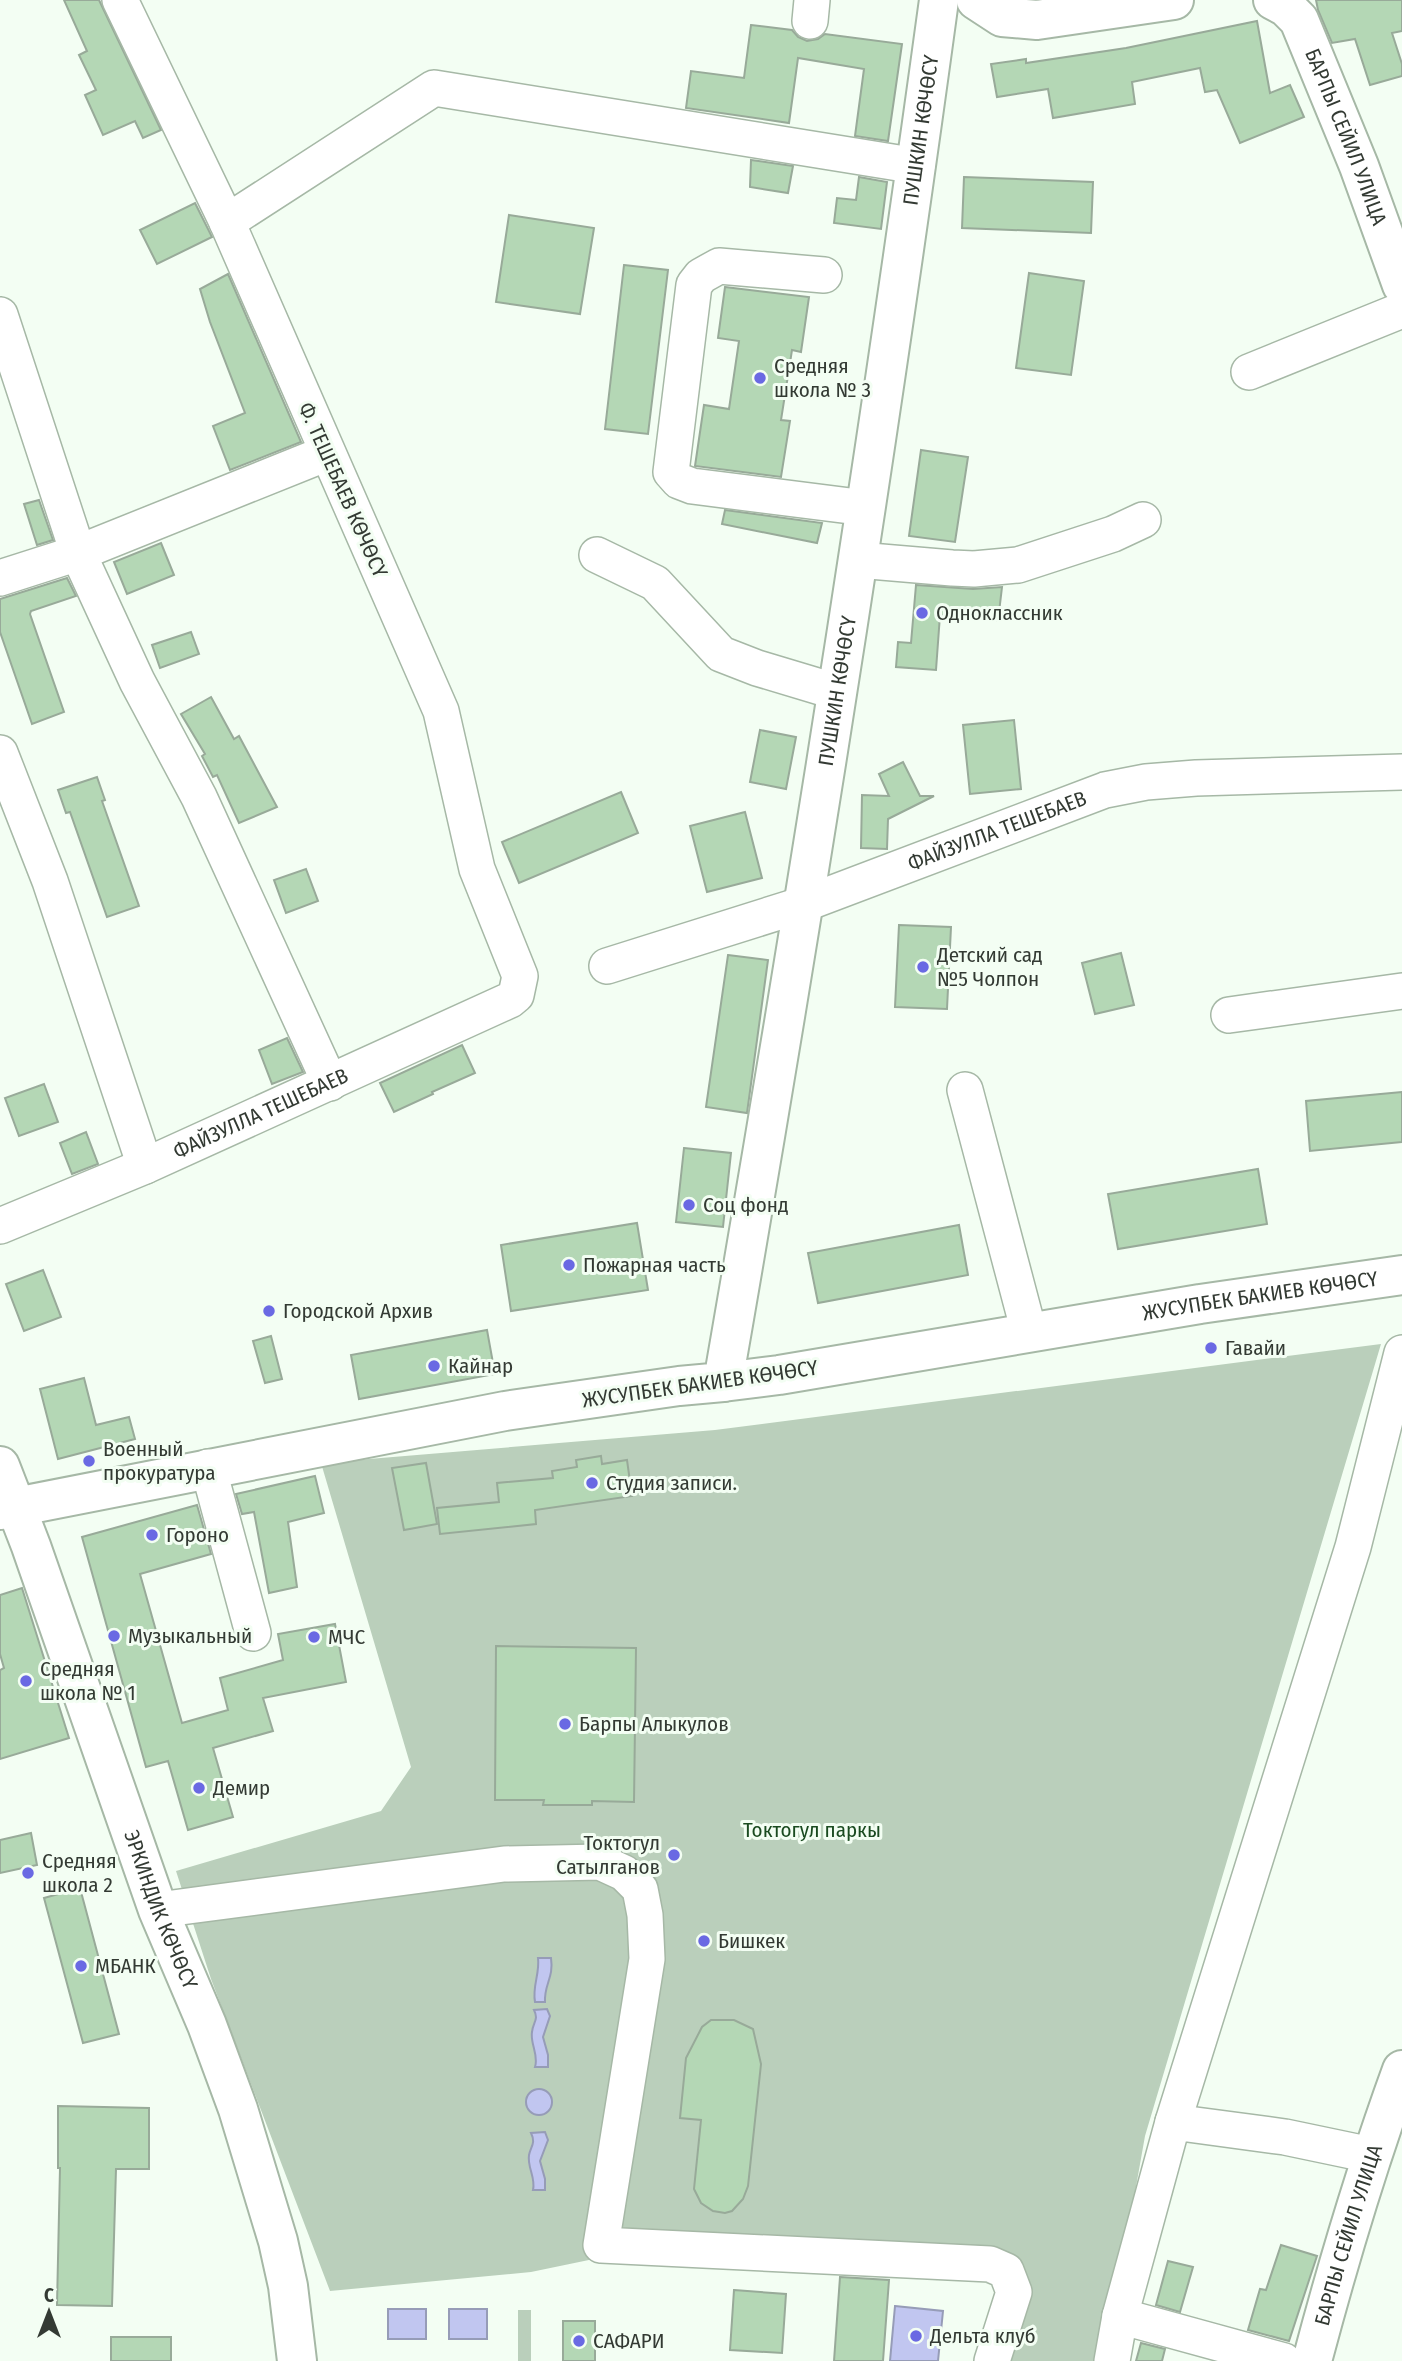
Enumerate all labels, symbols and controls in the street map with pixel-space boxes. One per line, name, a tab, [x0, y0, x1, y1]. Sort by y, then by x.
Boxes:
street label: БАРПЫ СЕЙИЛ УЛИЦА	[1299, 45, 1392, 229]
street label: ПУШКИН КӨЧӨСҮ	[897, 53, 944, 207]
place label: Средняя школа № 3	[774, 353, 871, 403]
marker: Средняя школа № 3	[752, 370, 768, 386]
street label: Ф. ТЕШЕБАЕВ КӨЧӨСҮ	[293, 398, 394, 582]
place label: Одноклассник	[936, 600, 1063, 626]
marker: Одноклассник	[914, 605, 930, 621]
street label: ПУШКИН КӨЧӨСҮ	[813, 614, 862, 768]
street label: ФАЙЗУЛЛА ТЕШЕБАЕВ	[904, 785, 1090, 877]
place label: Детский сад №5 Чолпон	[936, 942, 1043, 992]
marker: Детский сад №5 Чолпон	[915, 959, 931, 975]
street label: ФАЙЗУЛЛА ТЕШЕБАЕВ	[169, 1062, 352, 1164]
place label: Соц фонд	[703, 1192, 789, 1218]
marker: Соц фонд	[681, 1197, 697, 1213]
place label: Пожарная часть	[583, 1252, 726, 1278]
marker: Пожарная часть	[561, 1257, 577, 1273]
street label: ЖУСУПБЕК БАКИЕВ КӨЧӨСҮ	[1140, 1266, 1380, 1327]
place label: Городской Архив	[283, 1298, 433, 1324]
marker: Городской Архив	[261, 1303, 277, 1319]
place label: Гавайи	[1225, 1335, 1286, 1361]
marker: Гавайи	[1203, 1340, 1219, 1356]
place label: Кайнар	[448, 1353, 513, 1379]
street label: ЖУСУПБЕК БАКИЕВ КӨЧӨСҮ	[580, 1355, 820, 1413]
marker: Кайнар	[426, 1358, 442, 1374]
place label: Военный прокуратура	[103, 1436, 216, 1486]
marker: Военный прокуратура	[81, 1453, 97, 1469]
place label: Студия записи.	[606, 1470, 737, 1496]
marker: Студия записи.	[584, 1475, 600, 1491]
place label: Гороно	[166, 1522, 229, 1548]
marker: Гороно	[144, 1527, 160, 1543]
place label: Музыкальный	[128, 1623, 252, 1649]
place label: МЧС	[328, 1624, 365, 1650]
marker: Музыкальный	[106, 1628, 122, 1644]
marker: МЧС	[306, 1629, 322, 1645]
place label: Средняя школа № 1	[40, 1656, 136, 1706]
marker: Средняя школа № 1	[18, 1673, 34, 1689]
place label: Барпы Алыкулов	[579, 1711, 729, 1737]
marker: Барпы Алыкулов	[557, 1716, 573, 1732]
place label: Демир	[212, 1775, 270, 1801]
marker: Демир	[191, 1780, 207, 1796]
park label: Токтогул паркы	[743, 1817, 881, 1843]
street label: ЭРКИНДИК КӨЧӨСҮ	[118, 1827, 203, 1994]
place label: Токтогул Сатылганов	[556, 1830, 660, 1880]
marker: Токтогул Сатылганов	[666, 1847, 682, 1863]
place label: Средняя школа 2	[42, 1848, 117, 1898]
marker: Средняя школа 2	[20, 1865, 36, 1881]
place label: Бишкек	[718, 1928, 785, 1954]
marker: Бишкек	[696, 1933, 712, 1949]
place label: МБАНК	[95, 1953, 157, 1979]
marker: МБАНК	[73, 1958, 89, 1974]
street label: БАРПЫ СЕЙИЛ УЛИЦА	[1309, 2141, 1388, 2329]
north arrow	[14, 2277, 84, 2347]
text: С	[44, 2284, 54, 2307]
place label: Дельта клуб	[929, 2323, 1036, 2349]
place label: САФАРИ	[593, 2328, 665, 2354]
marker: Дельта клуб	[908, 2328, 924, 2344]
marker: САФАРИ	[571, 2333, 587, 2349]

